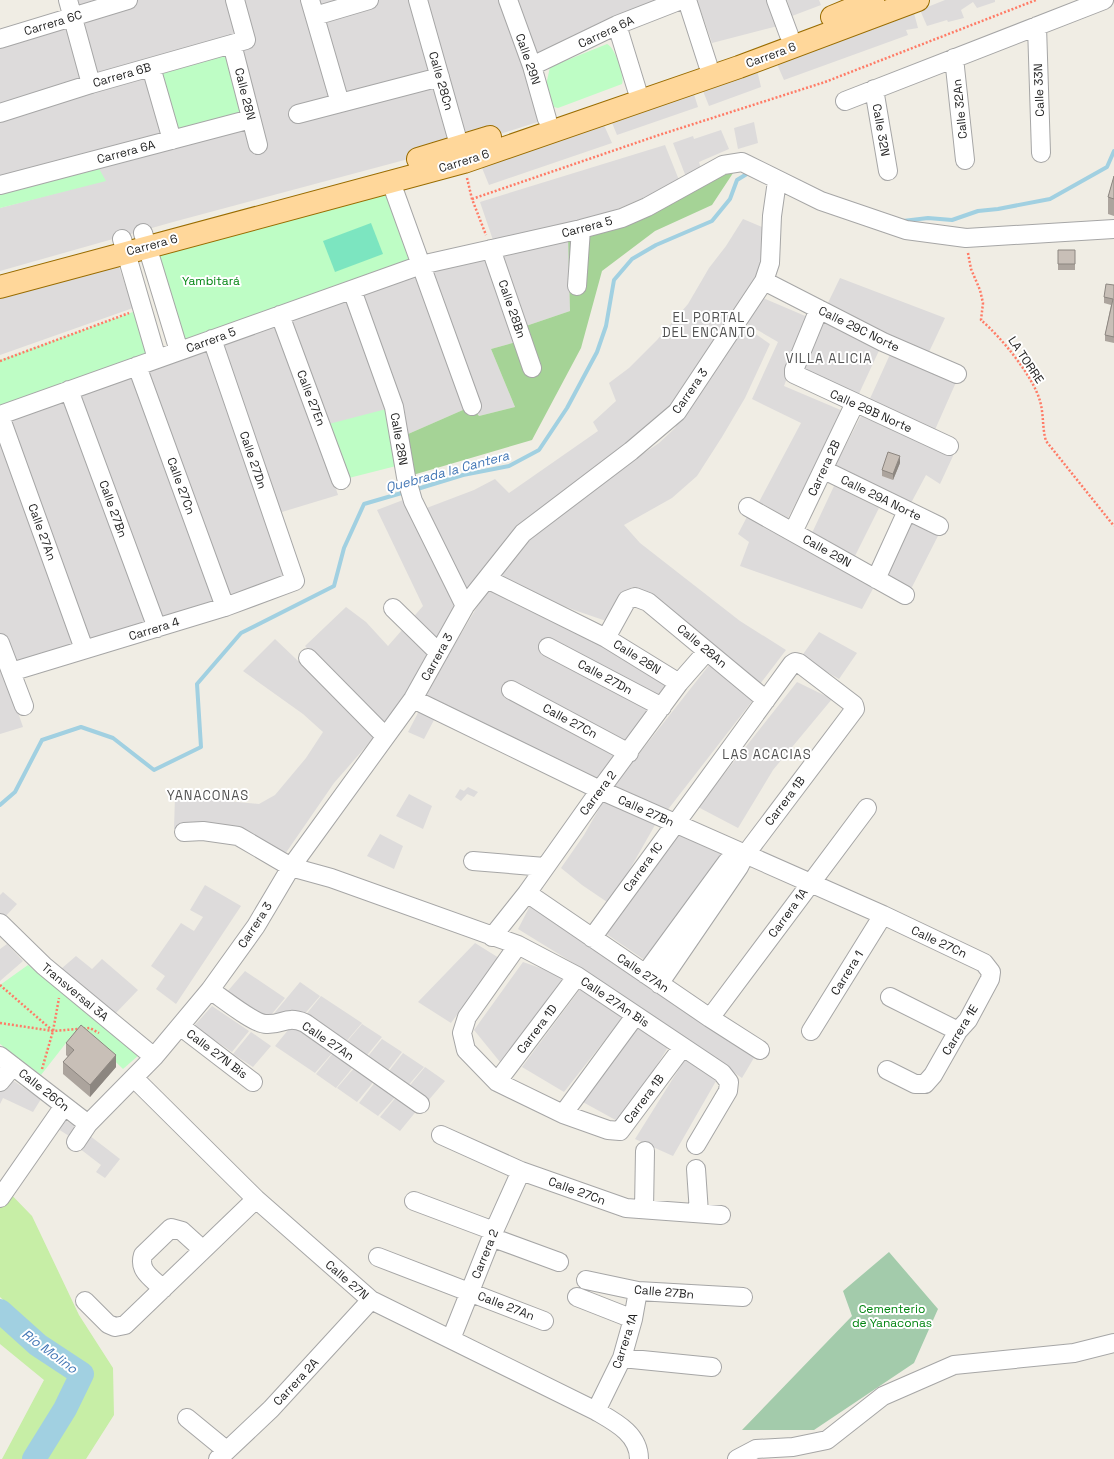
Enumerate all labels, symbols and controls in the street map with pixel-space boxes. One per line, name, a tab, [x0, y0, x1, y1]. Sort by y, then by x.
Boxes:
street label: Carrera 6C	[22, 7, 84, 39]
street label: Carrera 6A	[576, 12, 637, 52]
street label: Calle 29N	[512, 31, 544, 87]
street label: Carrera 6	[744, 39, 798, 71]
street label: Calle 28Cn	[425, 50, 457, 112]
street label: Carrera 6B	[91, 59, 153, 91]
street label: Calle 33N	[1030, 63, 1048, 117]
street label: Calle 28N	[231, 66, 259, 122]
street label: Calle 32An	[949, 78, 971, 140]
street label: Calle 32N	[869, 102, 893, 158]
street label: Carrera 6A	[95, 136, 157, 167]
street label: Carrera 6	[437, 146, 491, 176]
street label: Carrera 5	[560, 213, 614, 241]
street label: Carrera 6	[125, 231, 179, 259]
park label: Yambitará	[182, 273, 240, 289]
street label: Calle 28Bn	[495, 278, 529, 340]
street label: Calle 29C Norte	[816, 302, 902, 356]
district label: EL PORTAL DEL ENCANTO	[662, 309, 756, 341]
street label: Carrera 5	[184, 324, 238, 356]
street label: LA TORRE	[1004, 333, 1048, 387]
district label: VILLA ALICIA	[786, 350, 872, 367]
street label: Carrera 3	[669, 365, 711, 417]
street label: Calle 27En	[293, 368, 329, 428]
street label: Calle 29B Norte	[827, 386, 915, 436]
street label: Calle 28N	[386, 411, 412, 467]
street label: Calle 27Dn	[236, 429, 270, 491]
street label: Carrera 2B	[804, 437, 844, 499]
water label: Quebrada la Cantera	[384, 447, 511, 496]
street label: Calle 27Cn	[163, 455, 199, 517]
street label: Calle 29A Norte	[838, 472, 924, 524]
street label: Calle 27Bn	[95, 478, 131, 540]
street label: Calle 27An	[24, 501, 60, 563]
street label: Calle 29N	[800, 531, 854, 571]
street label: Carrera 4	[127, 614, 182, 644]
street label: Calle 28An	[674, 620, 730, 672]
street label: Carrera 3	[417, 630, 457, 684]
street label: Calle 28N	[610, 636, 664, 678]
street label: Calle 27Dn	[575, 656, 635, 698]
street label: Calle 27Cn	[540, 700, 600, 742]
district label: LAS ACACIAS	[722, 746, 812, 763]
street label: Carrera 2	[576, 767, 620, 819]
street label: Carrera 1B	[761, 773, 809, 829]
district label: YANACONAS	[167, 787, 249, 804]
street label: Calle 27Bn	[615, 792, 677, 830]
street label: Carrera 1C	[620, 839, 667, 895]
street label: Carrera 1A	[765, 885, 812, 941]
street label: Carrera 3	[234, 899, 276, 951]
street label: Calle 27Cn	[909, 922, 969, 962]
street label: Carrera 1	[827, 948, 867, 998]
street label: Calle 27An	[614, 950, 672, 996]
street label: Transversal 3A	[38, 959, 112, 1025]
street label: Calle 27An Bis	[577, 973, 653, 1031]
street label: Carrera 1D	[513, 1001, 561, 1057]
street label: Carrera 1E	[938, 1002, 982, 1058]
street label: Calle 27An	[299, 1018, 357, 1064]
street label: Calle 27N Bis	[183, 1026, 251, 1082]
street label: Calle 26Cn	[15, 1065, 73, 1115]
street label: Carrera 1B	[620, 1071, 668, 1127]
street label: Calle 27Cn	[546, 1173, 608, 1209]
street label: Carrera 2	[468, 1227, 502, 1281]
street label: Calle 27N	[322, 1257, 372, 1303]
street label: Calle 27Bn	[633, 1281, 695, 1303]
street label: Calle 27An	[475, 1288, 537, 1324]
park label: Cementerio de Yanaconas	[852, 1301, 932, 1331]
street label: Carrera 1A	[609, 1311, 642, 1371]
water label: Río Molino	[19, 1326, 82, 1378]
street label: Carrera 2A	[270, 1354, 322, 1409]

